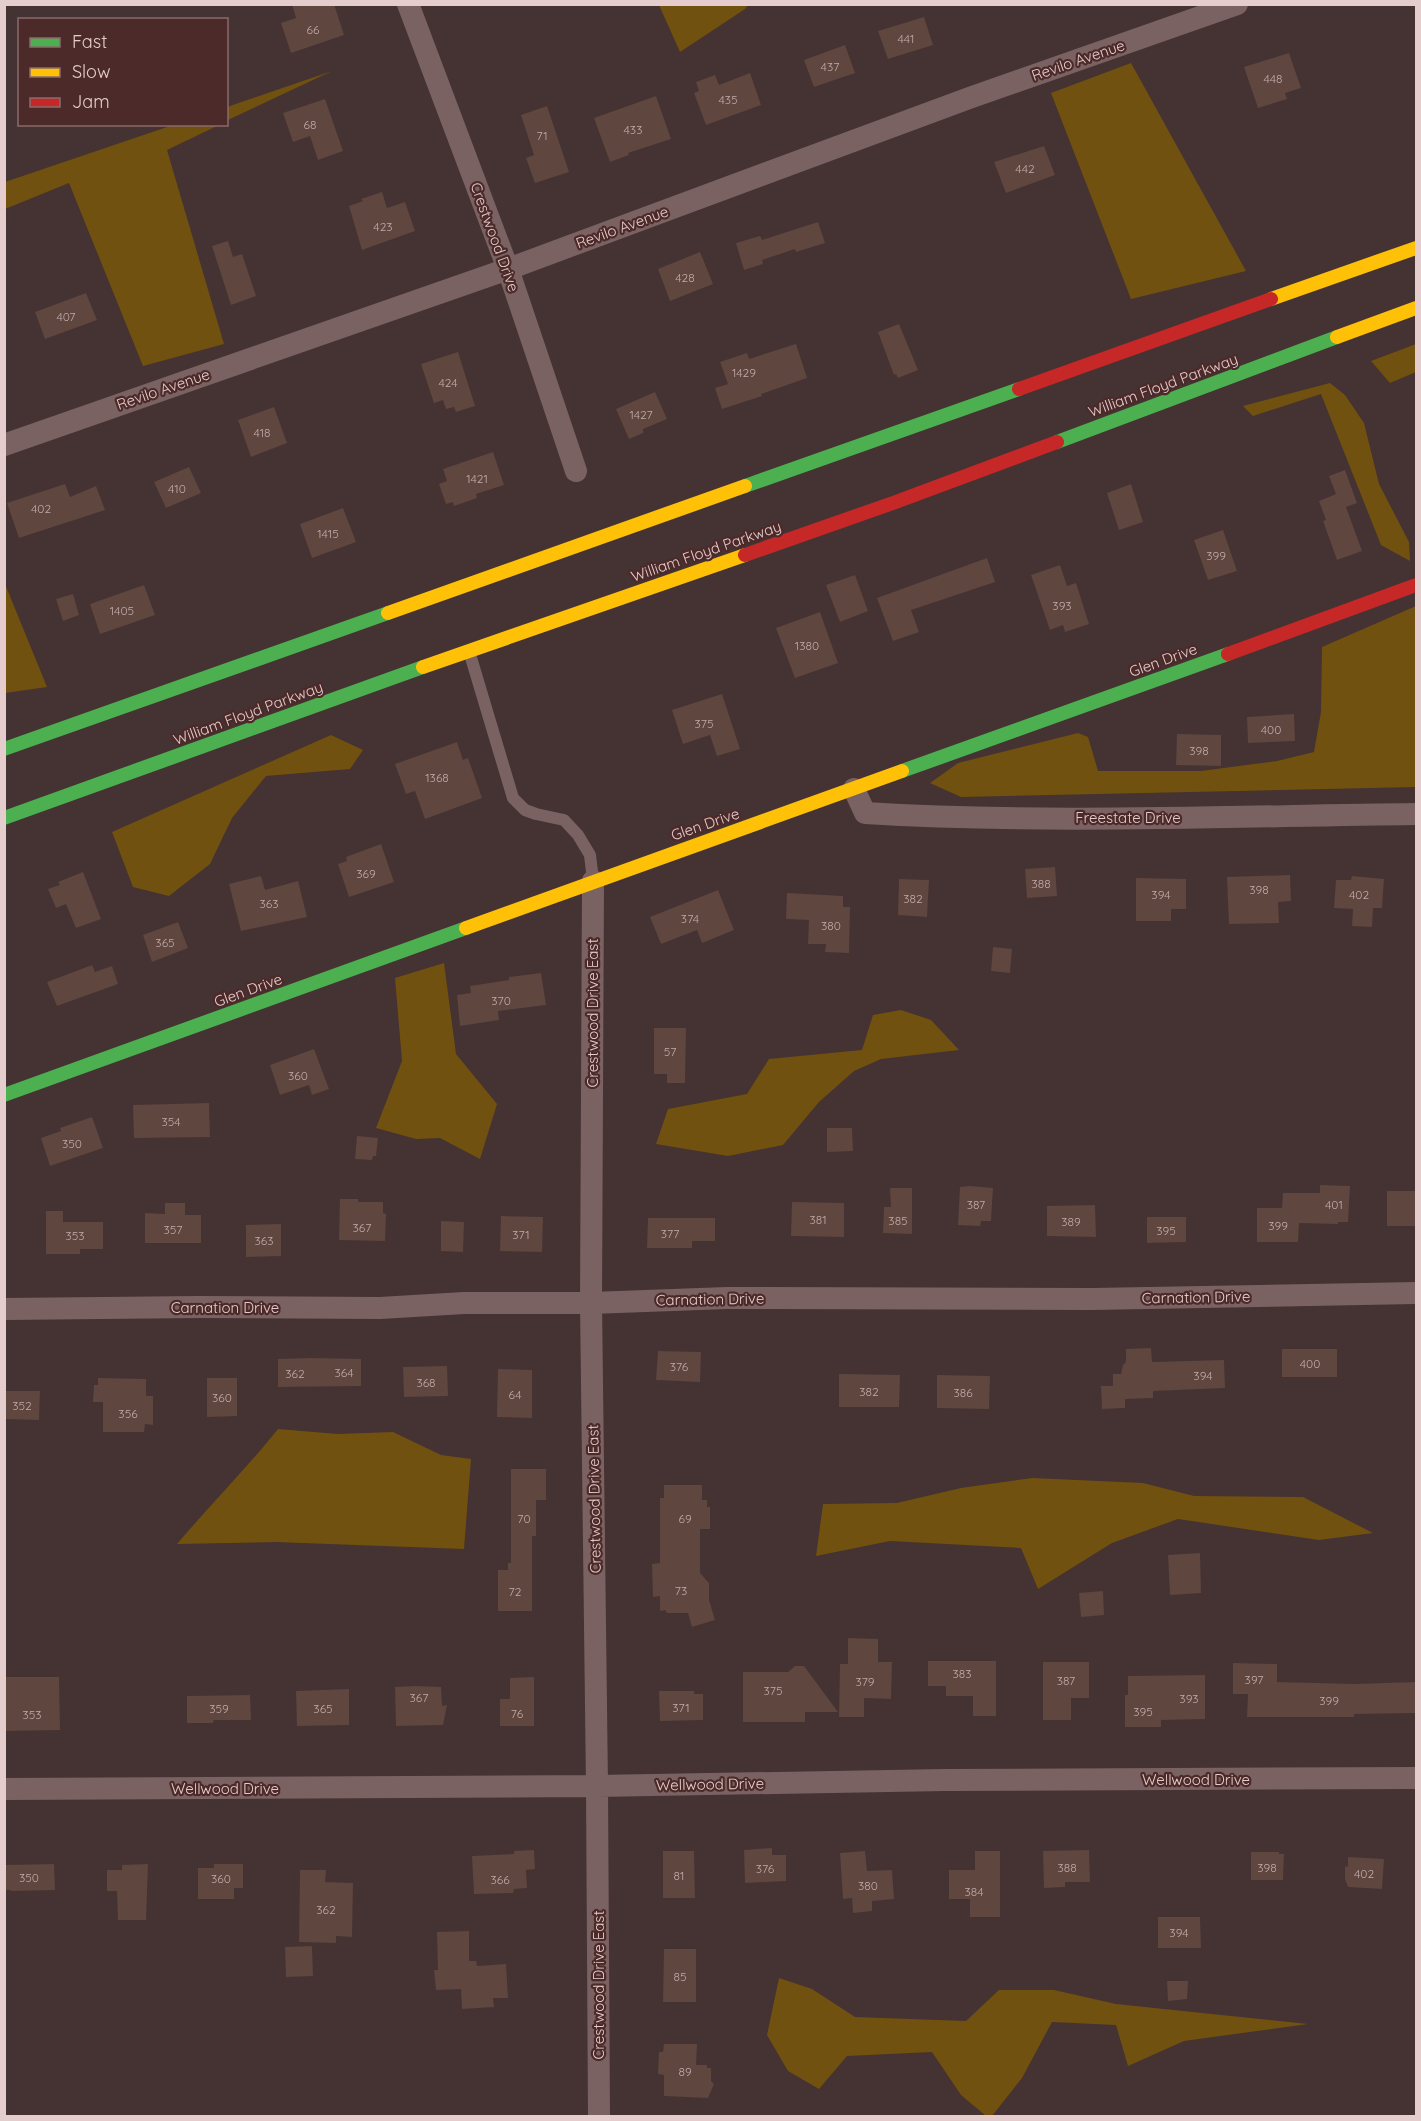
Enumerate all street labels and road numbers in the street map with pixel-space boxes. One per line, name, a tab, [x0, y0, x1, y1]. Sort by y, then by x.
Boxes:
street label: Revilo Avenue	[1029, 35, 1127, 85]
street label: Crestwood Drive	[466, 180, 524, 294]
street label: Revilo Avenue	[573, 201, 671, 253]
street label: William Floyd Parkway	[1086, 349, 1240, 421]
street label: Revilo Avenue	[114, 364, 212, 414]
street label: William Floyd Parkway	[628, 516, 784, 586]
street label: Glen Drive	[1126, 639, 1200, 681]
street label: William Floyd Parkway	[171, 677, 325, 749]
street label: Glen Drive	[668, 803, 742, 845]
street label: Freestate Drive	[1075, 808, 1181, 827]
street label: Crestwood Drive East	[583, 939, 602, 1087]
street label: Glen Drive	[211, 969, 285, 1011]
street label: Carnation Drive	[1142, 1287, 1250, 1307]
street label: Carnation Drive	[656, 1289, 764, 1309]
street label: Carnation Drive	[171, 1298, 279, 1317]
street label: Crestwood Drive East	[583, 1424, 605, 1574]
street label: Wellwood Drive	[1142, 1770, 1250, 1789]
street label: Wellwood Drive	[656, 1774, 764, 1794]
street label: Wellwood Drive	[171, 1779, 279, 1798]
street label: Crestwood Drive East	[589, 1911, 608, 2059]

